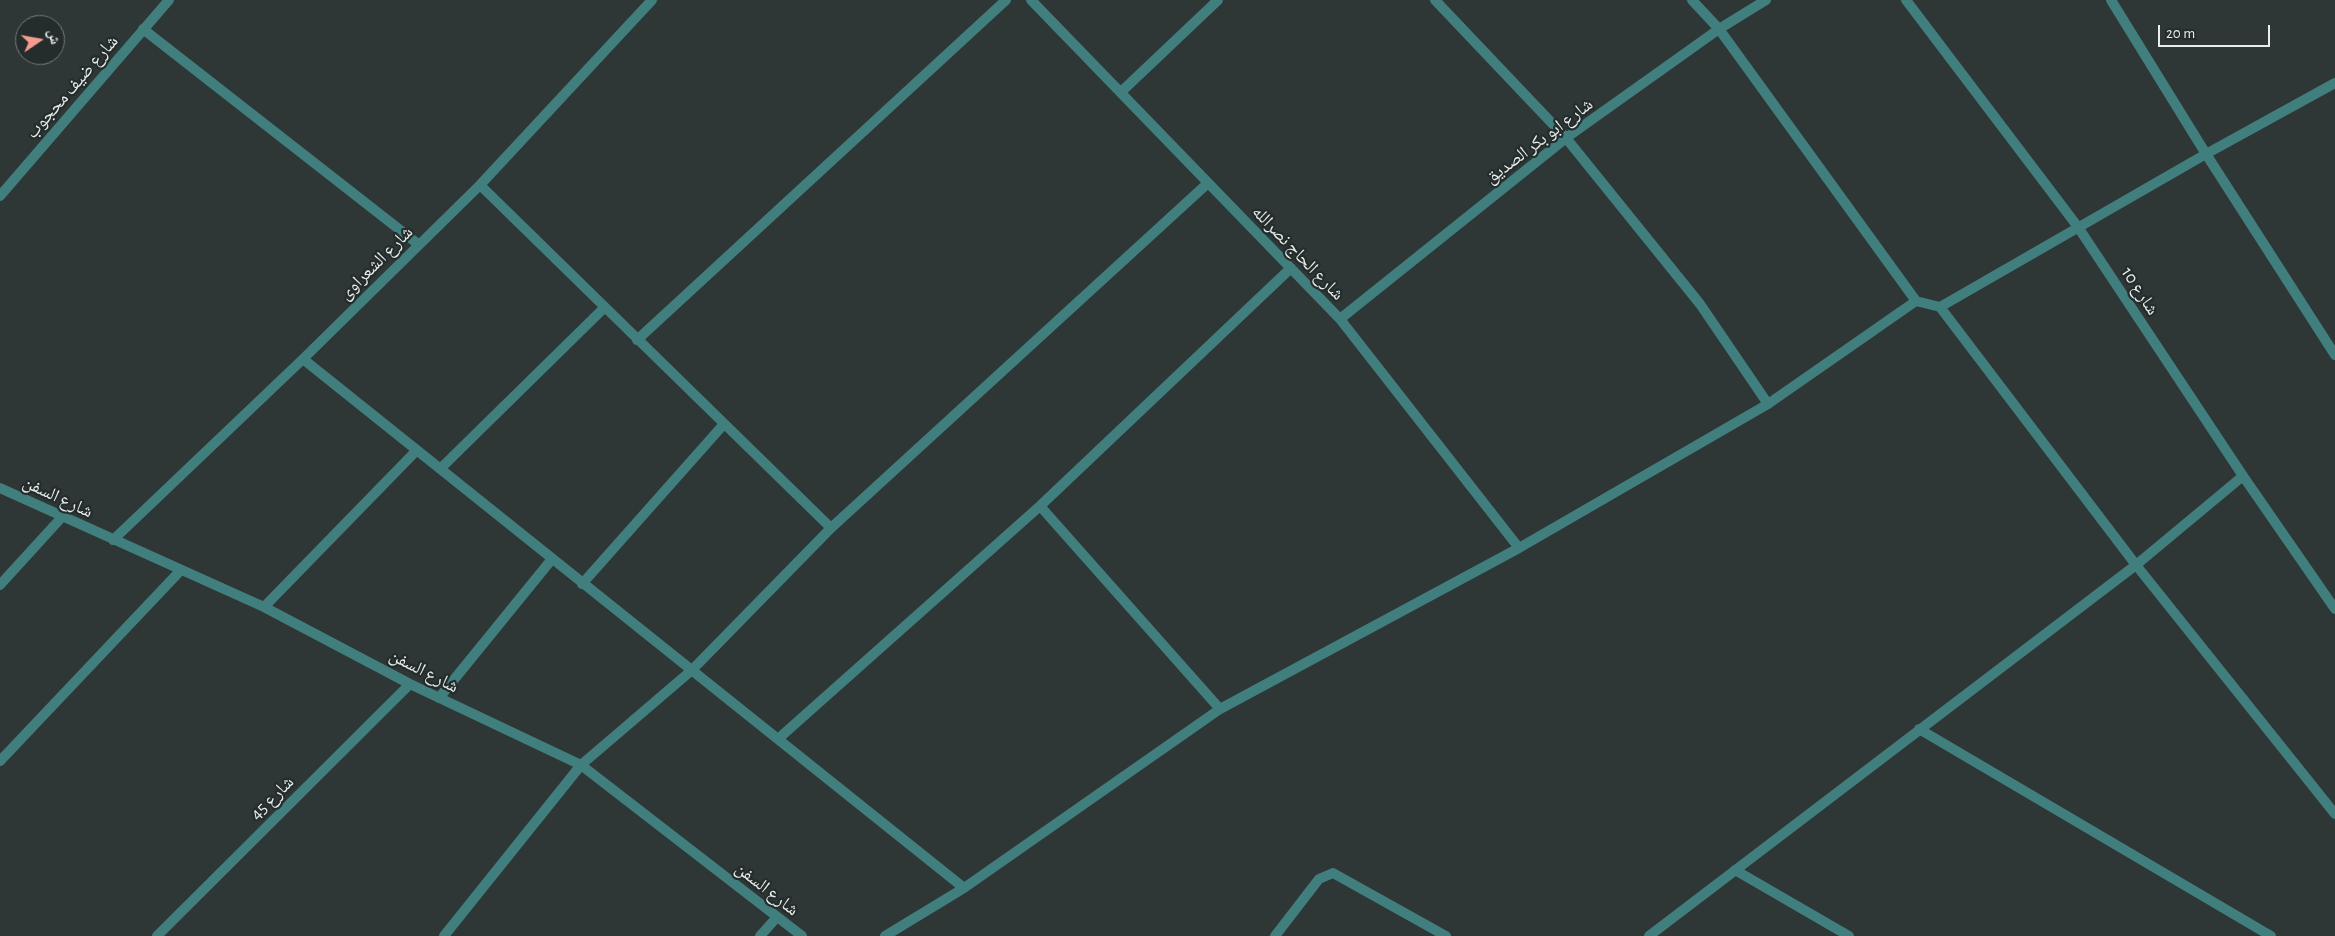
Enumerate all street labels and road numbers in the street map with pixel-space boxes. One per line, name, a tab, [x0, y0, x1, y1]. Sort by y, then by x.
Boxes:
street label: شارع ضيف محجوب	[21, 31, 123, 143]
street label: شارع ابو بكر الصديق	[1481, 93, 1597, 189]
street label: شارع الحاج نصرالله	[1247, 201, 1349, 305]
street label: شارع الشعراوى	[335, 222, 417, 304]
street label: شارع 10	[2117, 263, 2163, 319]
street label: شارع السفن	[20, 471, 96, 523]
street label: شارع السفن	[386, 644, 462, 698]
street label: شارع 45	[245, 771, 299, 825]
street label: شارع السفن	[731, 857, 803, 921]

